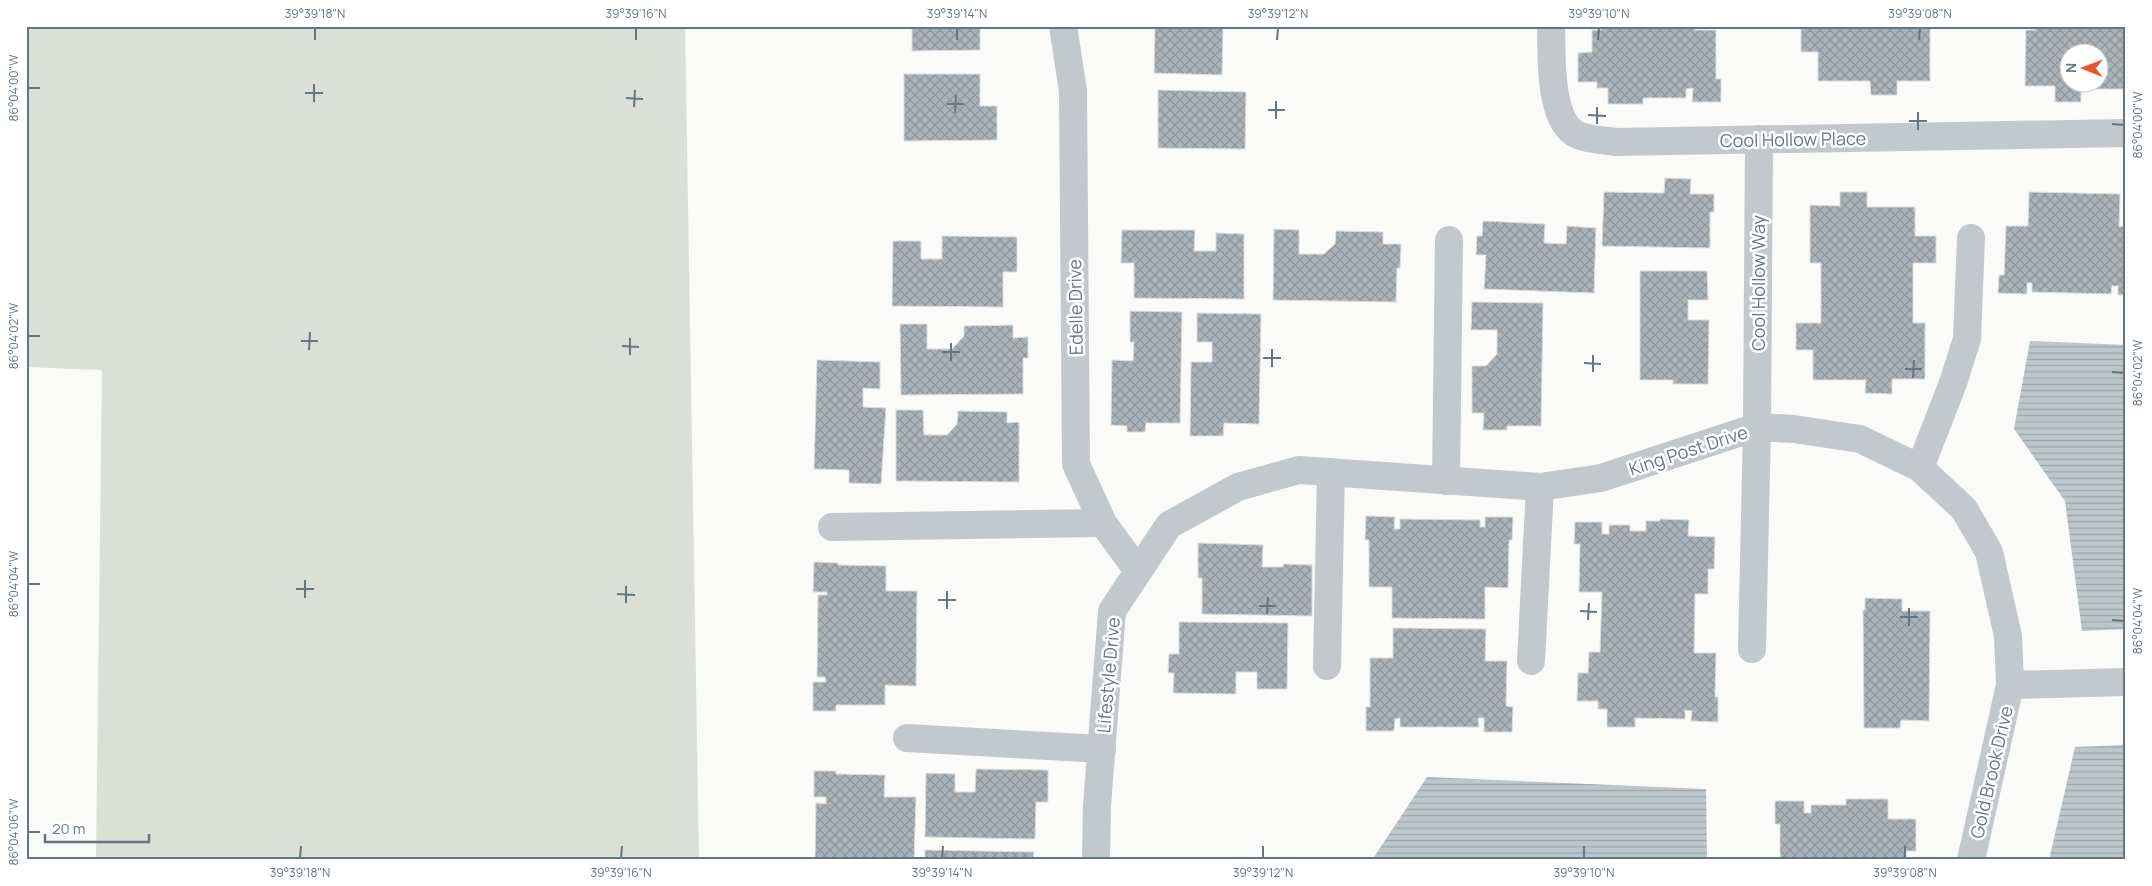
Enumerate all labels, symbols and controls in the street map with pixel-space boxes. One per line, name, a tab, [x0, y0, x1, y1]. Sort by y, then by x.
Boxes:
text: 39°39'18"N	[285, 5, 345, 22]
text: 39°39'16"N	[605, 5, 667, 22]
text: 39°39'14"N	[927, 5, 987, 22]
text: 39°39'12"N	[1248, 5, 1308, 22]
text: 39°39'10"N	[1568, 5, 1630, 22]
text: 39°39'08"N	[1888, 5, 1952, 22]
north arrow	[2060, 42, 2110, 92]
text: 86°04'00"W	[5, 54, 22, 121]
text: N	[2061, 63, 2080, 73]
text: 86°04'00"W	[2129, 91, 2146, 158]
street label: Cool Hollow Place	[1720, 126, 1866, 152]
street label: Cool Hollow Way	[1746, 214, 1770, 351]
street label: Edelle Drive	[1062, 259, 1088, 355]
text: 86°04'02"W	[5, 302, 22, 369]
text: 86°04'02"W	[2129, 339, 2146, 406]
street label: King Post Drive	[1626, 419, 1750, 481]
text: 86°04'04"W	[5, 550, 22, 617]
text: 86°04'04"W	[2129, 587, 2146, 654]
street label: Lifestyle Drive	[1091, 616, 1125, 734]
street label: Gold Brook Drive	[1964, 704, 2018, 840]
text: 86°04'06"W	[5, 798, 22, 866]
scale bar	[45, 811, 149, 843]
text: 20 m	[52, 818, 85, 839]
text: 39°39'18"N	[270, 864, 330, 881]
text: 39°39'16"N	[590, 864, 652, 881]
text: 39°39'14"N	[912, 864, 972, 881]
text: 39°39'12"N	[1233, 864, 1293, 881]
text: 39°39'10"N	[1553, 864, 1615, 881]
text: 39°39'08"N	[1873, 864, 1937, 881]

